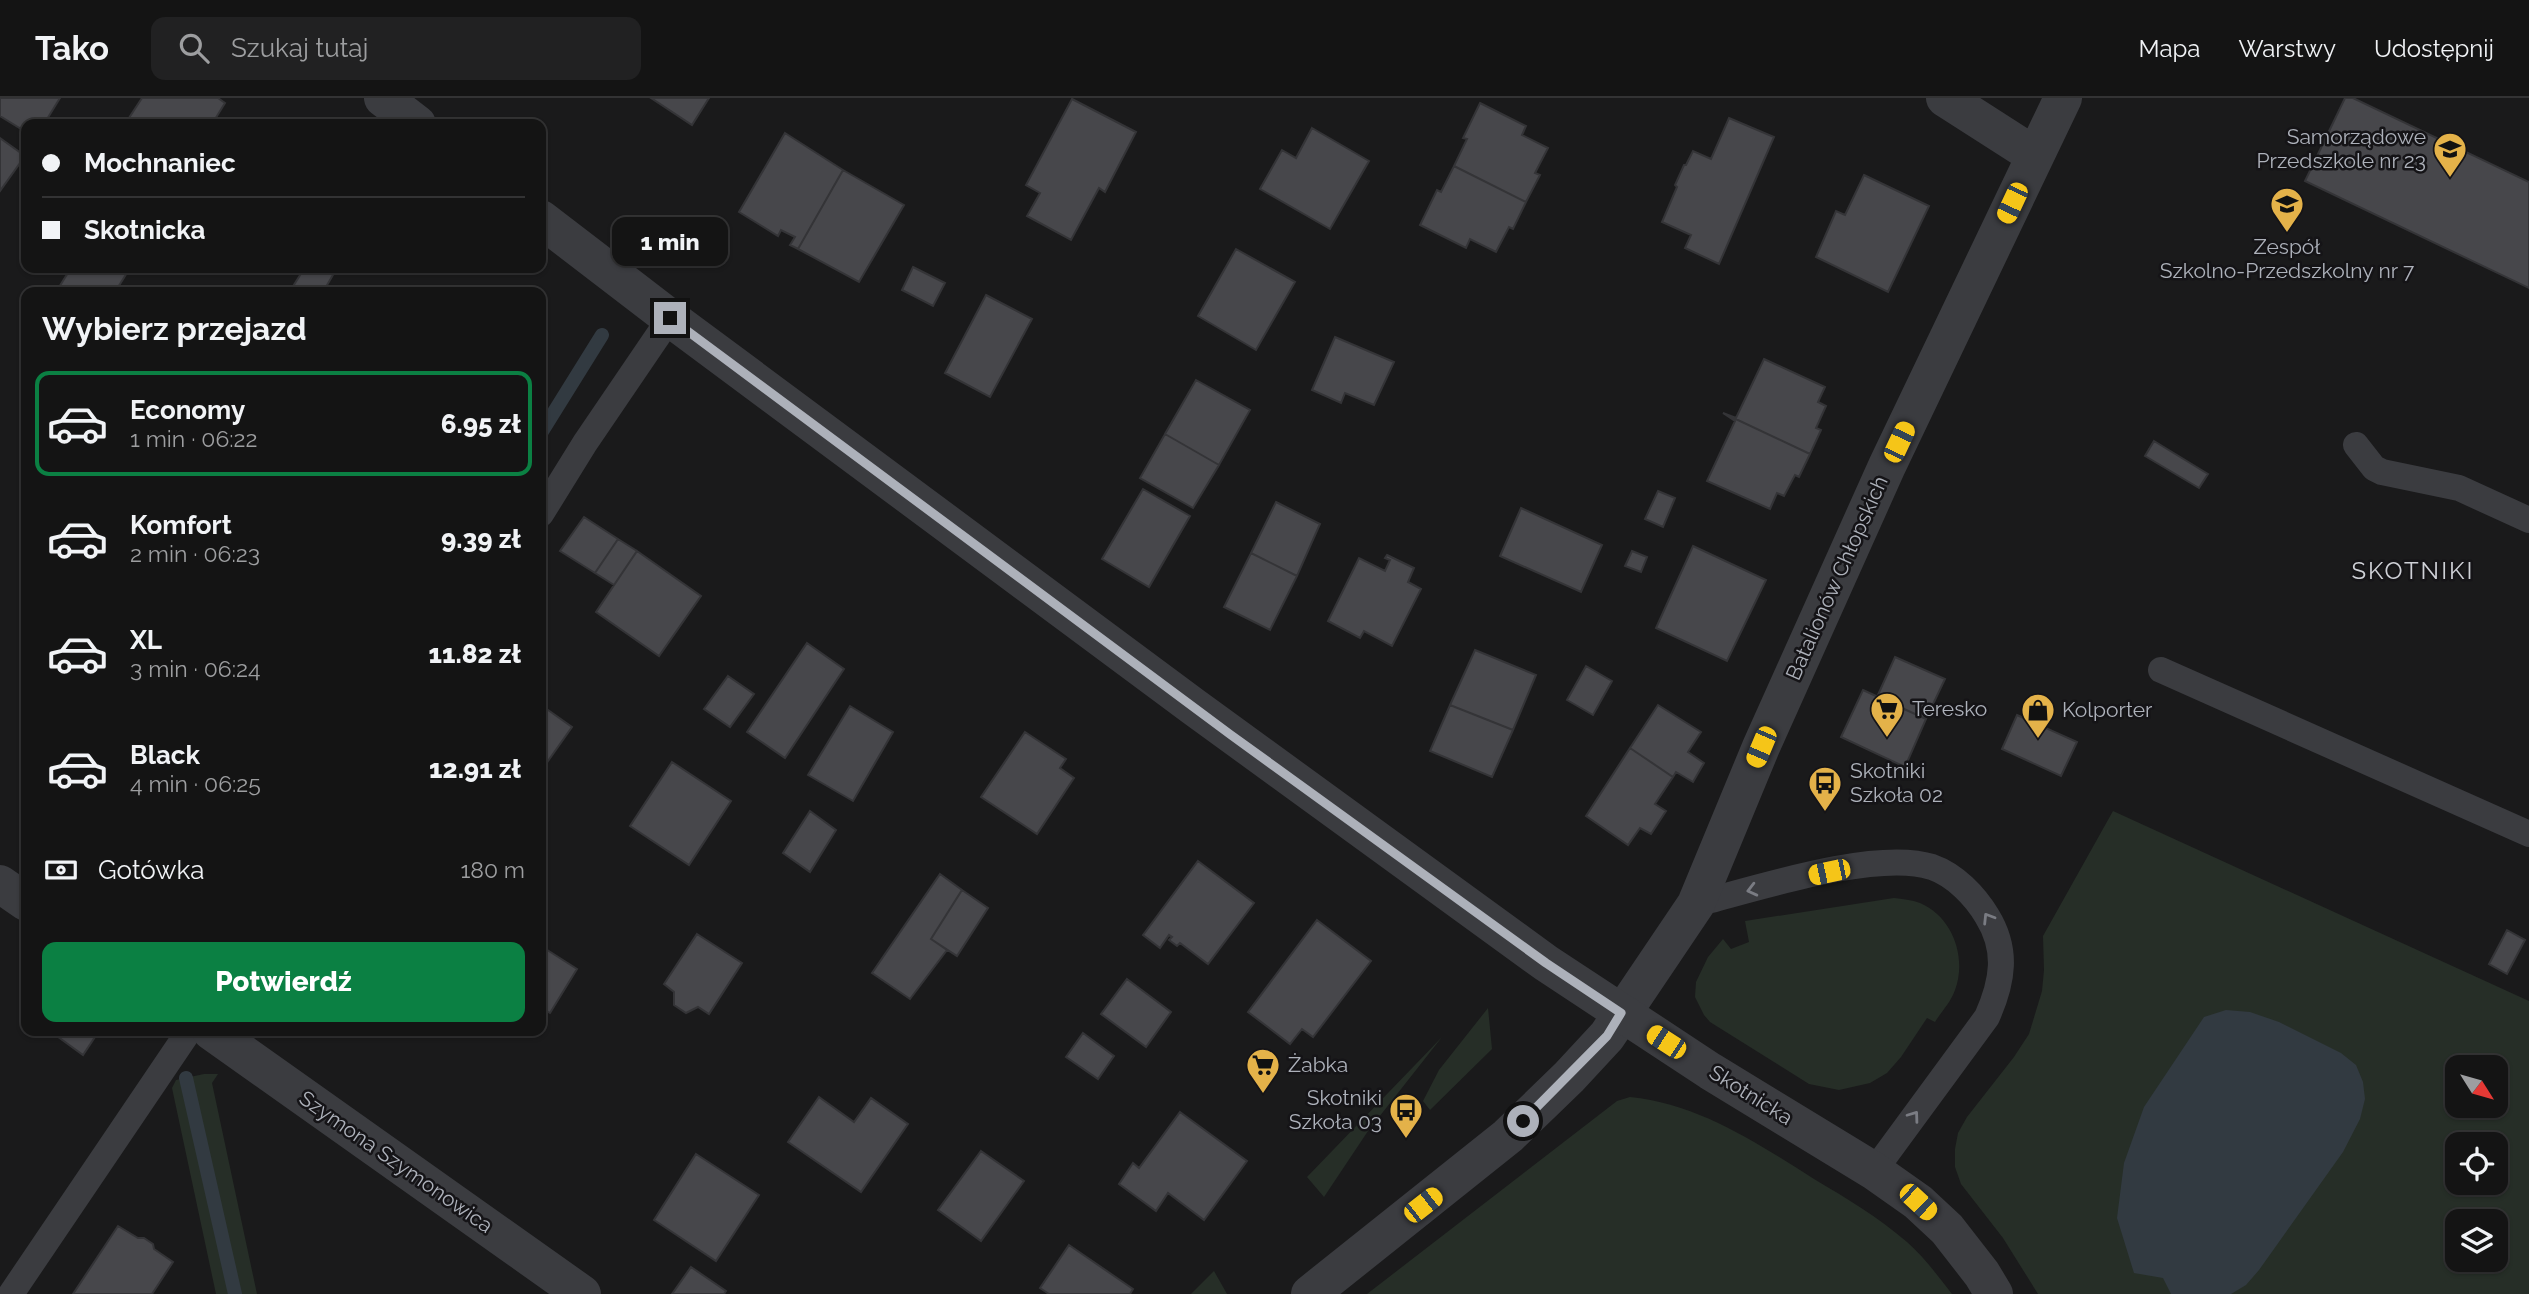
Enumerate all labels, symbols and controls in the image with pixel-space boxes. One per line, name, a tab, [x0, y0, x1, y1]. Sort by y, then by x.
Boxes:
search box	[151, 17, 641, 80]
text: Tako	[35, 29, 109, 68]
icon: search	[175, 29, 213, 67]
text: Szukaj tutaj	[231, 33, 368, 63]
text: Mapa	[2139, 34, 2200, 63]
text: Warstwy	[2238, 34, 2336, 63]
text: Udostępnij	[2374, 34, 2494, 63]
place label: Samorządowe Przedszkole nr 23	[2257, 124, 2426, 173]
school or university icon: Samorządowe Przedszkole nr 23	[2431, 130, 2469, 179]
text: Mochnaniec	[84, 148, 236, 178]
car	[1994, 180, 2031, 226]
school or university icon: Zespół Szkolno-Przedszkolny nr 7	[2268, 185, 2306, 234]
text: Skotnicka	[84, 215, 206, 245]
callout: 1 min	[612, 216, 728, 266]
text: 1 min	[640, 228, 700, 255]
place label: Zespół Szkolno-Przedszkolny nr 7	[2160, 234, 2415, 283]
route end	[654, 302, 686, 334]
text: Wybierz przejazd	[42, 310, 307, 347]
icon: car	[46, 392, 109, 455]
text: Economy	[130, 395, 245, 425]
text: 6.95 zł	[441, 409, 521, 439]
car	[1881, 419, 1918, 465]
text: 1 min · 06:22	[130, 425, 258, 452]
street label: Batalionów Chłopskich	[1780, 472, 1893, 684]
icon: car	[46, 507, 109, 570]
text: Komfort	[130, 510, 232, 540]
text: 9.39 zł	[441, 524, 521, 554]
text: 2 min · 06:23	[130, 540, 260, 567]
district label: SKOTNIKI	[2352, 556, 2474, 585]
icon: car	[46, 622, 109, 685]
text: XL	[130, 625, 162, 655]
text: 11.82 zł	[429, 639, 521, 669]
text: 3 min · 06:24	[130, 655, 261, 682]
supermarket icon: Teresko	[1868, 690, 1906, 739]
shop icon: Kolporter	[2019, 691, 2057, 740]
place label: Teresko	[1912, 696, 1987, 721]
place label: Kolporter	[2062, 697, 2153, 722]
car	[1744, 724, 1779, 770]
icon: car	[46, 737, 109, 800]
text: Black	[130, 740, 200, 770]
text: 12.91 zł	[429, 754, 521, 784]
place label: Skotniki Szkoła 02	[1850, 758, 1943, 807]
bus stop icon: Skotniki Szkoła 02	[1806, 764, 1844, 813]
text: 4 min · 06:25	[130, 770, 261, 797]
icon: cash	[42, 851, 80, 889]
text: Gotówka	[98, 855, 204, 885]
text: 180 m	[460, 856, 525, 883]
car	[1807, 857, 1852, 887]
one-way arrow	[1746, 882, 1758, 896]
one-way arrow	[1984, 912, 1997, 925]
button: Potwierdź	[42, 942, 525, 1022]
car	[1643, 1022, 1690, 1062]
supermarket icon: Żabka	[1244, 1046, 1282, 1095]
place label: Żabka	[1288, 1052, 1348, 1077]
north arrow	[2445, 1055, 2508, 1118]
map controls	[2445, 1055, 2508, 1272]
street label: Skotnicka	[1705, 1059, 1798, 1130]
street label: Szymona Szymonowica	[295, 1085, 498, 1238]
place label: Skotniki Szkoła 03	[1289, 1085, 1382, 1134]
bus stop icon: Skotniki Szkoła 03	[1387, 1091, 1425, 1140]
route start	[1507, 1105, 1539, 1137]
one-way arrow	[1906, 1111, 1919, 1124]
button: locate	[2445, 1132, 2508, 1195]
car	[1896, 1180, 1941, 1224]
car	[1400, 1184, 1447, 1226]
button: layers	[2445, 1209, 2508, 1272]

